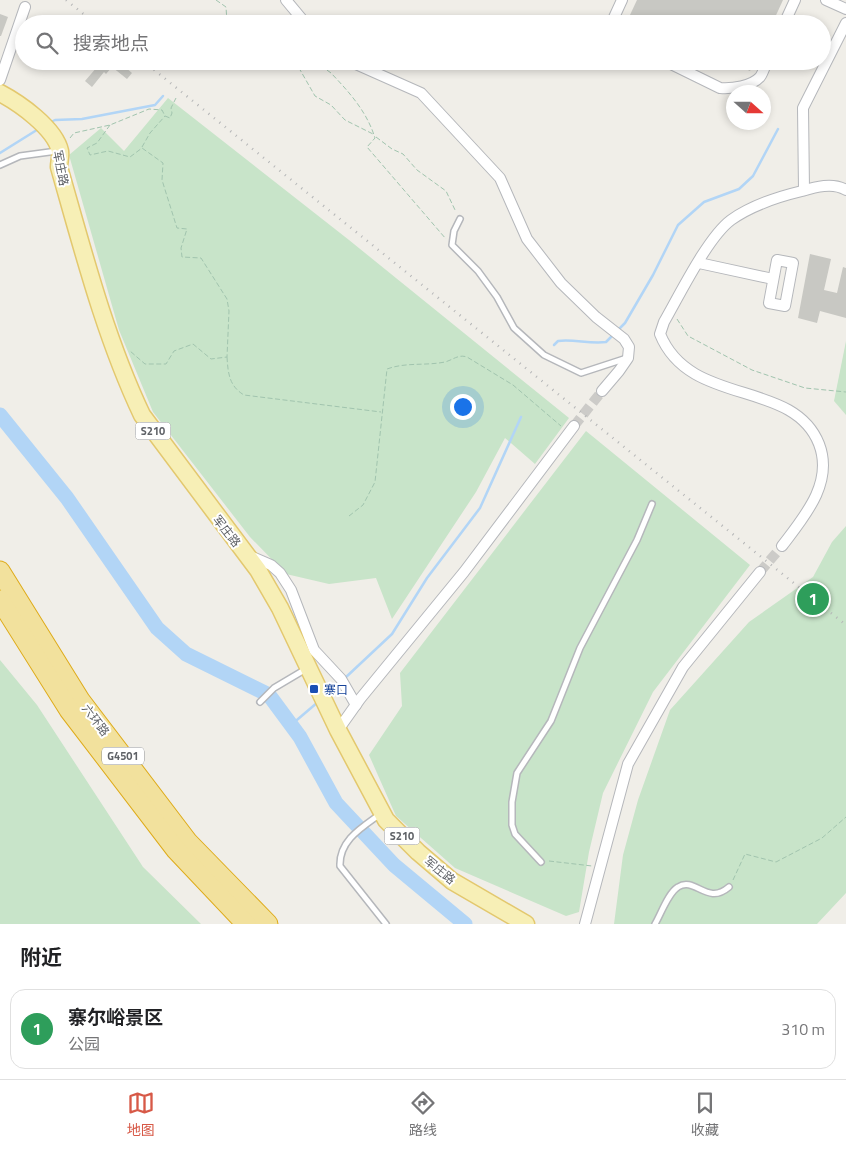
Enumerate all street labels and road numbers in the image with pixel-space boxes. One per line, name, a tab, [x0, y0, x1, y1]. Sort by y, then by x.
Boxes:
street label: 军庄路	[48, 149, 74, 187]
road number: S210	[136, 422, 170, 440]
street label: 军庄路	[208, 511, 246, 551]
street label: 六环路	[78, 700, 114, 740]
road number: G4501	[102, 748, 144, 764]
road number: S210	[384, 828, 420, 844]
street label: 军庄路	[420, 851, 460, 889]

